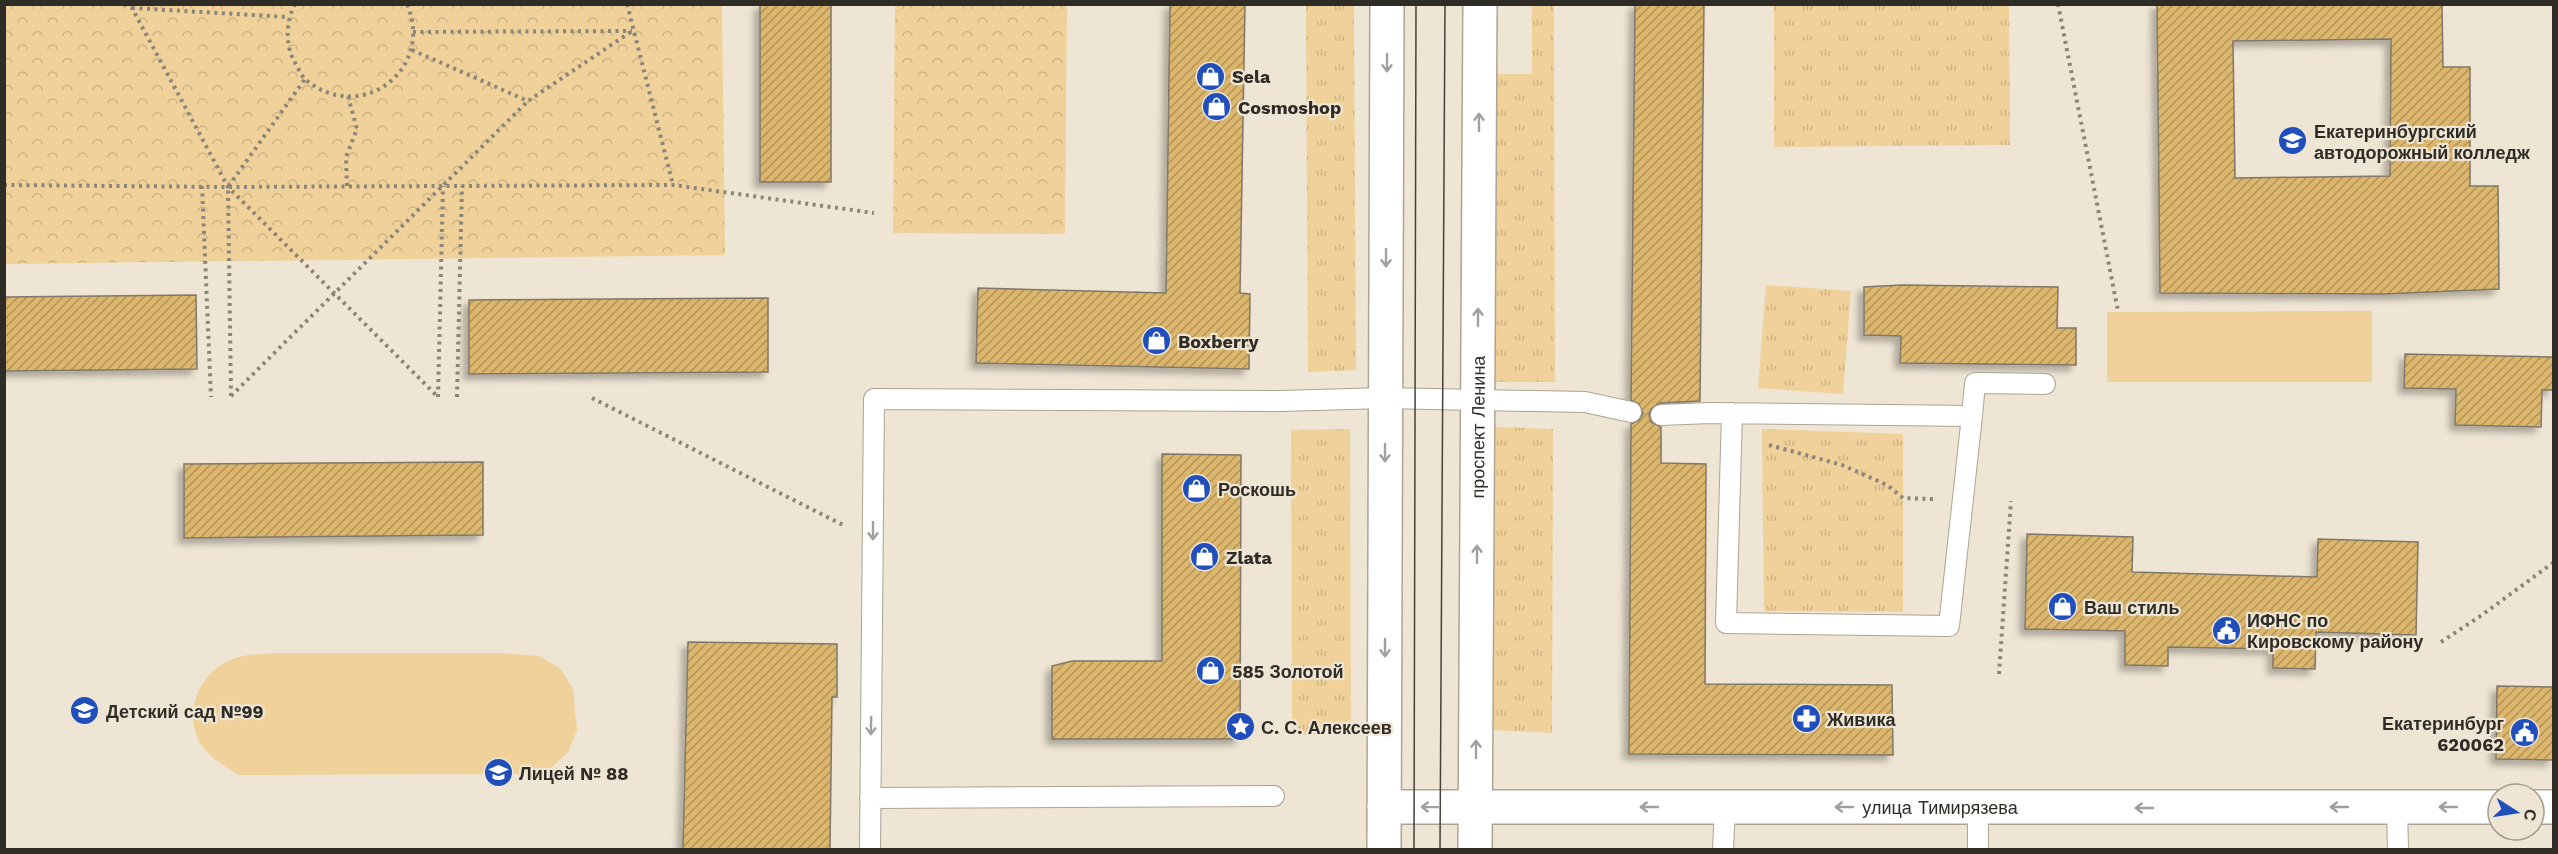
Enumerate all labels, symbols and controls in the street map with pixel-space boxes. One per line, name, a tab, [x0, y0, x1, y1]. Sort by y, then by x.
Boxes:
one-way arrow	[1381, 52, 1393, 72]
shop icon: Sela	[1195, 60, 1227, 92]
place label: Sela	[1232, 66, 1271, 87]
shop icon: Cosmoshop	[1201, 91, 1233, 123]
place label: Cosmoshop	[1238, 97, 1341, 118]
one-way arrow	[1473, 112, 1485, 132]
place label: Екатеринбургский автодорожный колледж	[2314, 121, 2530, 163]
school or university icon: Екатеринбургский автодорожный колледж	[2277, 125, 2309, 157]
one-way arrow	[1380, 247, 1392, 267]
one-way arrow	[1472, 307, 1484, 327]
shop icon: Boxberry	[1141, 325, 1173, 357]
place label: Boxberry	[1178, 331, 1259, 352]
street label: проспект Ленина	[1467, 355, 1488, 498]
one-way arrow	[1379, 442, 1391, 462]
shop icon: Роскошь	[1181, 473, 1213, 505]
place label: Роскошь	[1218, 479, 1296, 500]
one-way arrow	[867, 520, 879, 540]
shop icon: Zlata	[1189, 541, 1221, 573]
one-way arrow	[1471, 544, 1483, 564]
place label: Zlata	[1226, 547, 1273, 568]
shop icon: Ваш стиль	[2047, 591, 2079, 623]
place label: Ваш стиль	[2084, 597, 2180, 618]
place label: ИФНС по Кировскому району	[2247, 610, 2423, 652]
public building icon: ИФНС по Кировскому району	[2210, 614, 2242, 646]
one-way arrow	[1379, 637, 1391, 657]
shop icon: 585 Золотой	[1195, 655, 1227, 687]
place label: 585 Золотой	[1232, 661, 1344, 682]
school or university icon: Детский сад №99	[69, 695, 101, 727]
place label: Детский сад №99	[106, 701, 264, 722]
pharmacy icon: Живика	[1790, 703, 1822, 735]
place label: Живика	[1826, 709, 1896, 730]
place icon: С. С. Алексеев	[1224, 711, 1256, 743]
place label: Екатеринбург 620062	[2382, 713, 2504, 755]
one-way arrow	[865, 715, 877, 735]
place label: С. С. Алексеев	[1261, 717, 1392, 738]
public building icon: Екатеринбург 620062	[2509, 717, 2541, 749]
one-way arrow	[1470, 739, 1482, 759]
school or university icon: Лицей № 88	[482, 757, 514, 789]
place label: Лицей № 88	[519, 763, 629, 784]
north arrow	[2486, 782, 2546, 842]
street label: улица Тимирязева	[1862, 797, 2019, 818]
one-way arrow	[1420, 801, 1440, 813]
one-way arrow	[1639, 801, 1659, 813]
one-way arrow	[1834, 801, 1854, 813]
one-way arrow	[2329, 801, 2349, 813]
one-way arrow	[2438, 801, 2458, 813]
one-way arrow	[2134, 802, 2154, 814]
text: С	[2520, 807, 2541, 823]

